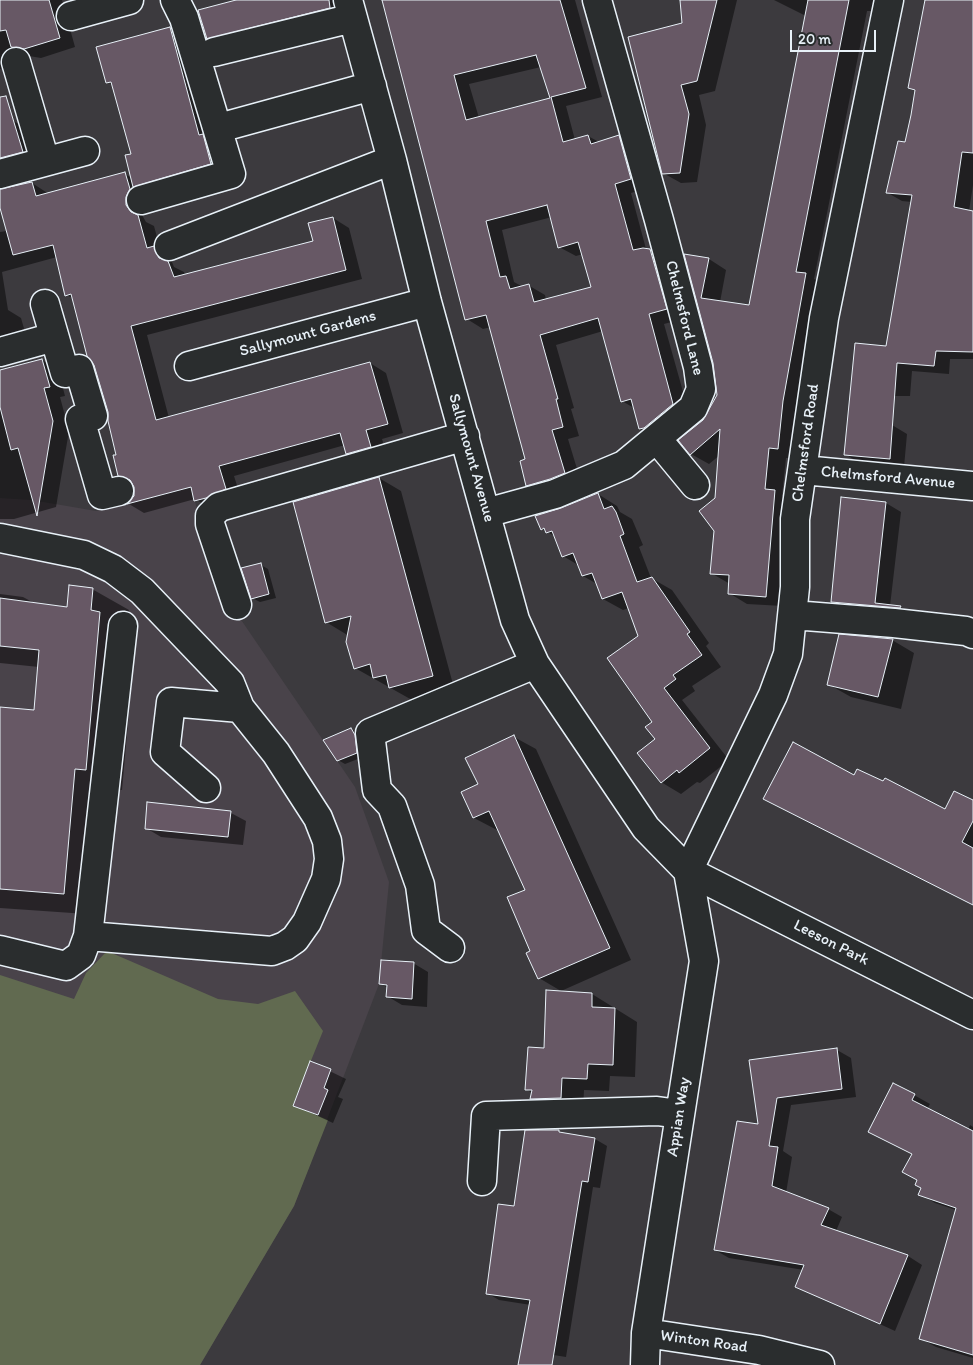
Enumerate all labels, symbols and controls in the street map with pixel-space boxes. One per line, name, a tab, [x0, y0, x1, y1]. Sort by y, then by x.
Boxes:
scale bar	[793, 20, 879, 52]
text: 20 m	[798, 30, 831, 48]
street label: Chelmsford Lane	[660, 259, 708, 377]
street label: Sallymount Gardens	[238, 307, 378, 361]
street label: Chelmsford Road	[788, 383, 824, 503]
street label: Sallymount Avenue	[443, 392, 499, 524]
street label: Chelmsford Avenue	[820, 463, 956, 493]
street label: Leeson Park	[790, 916, 872, 970]
street label: Appian Way	[663, 1076, 695, 1158]
street label: Winton Road	[659, 1326, 749, 1358]

